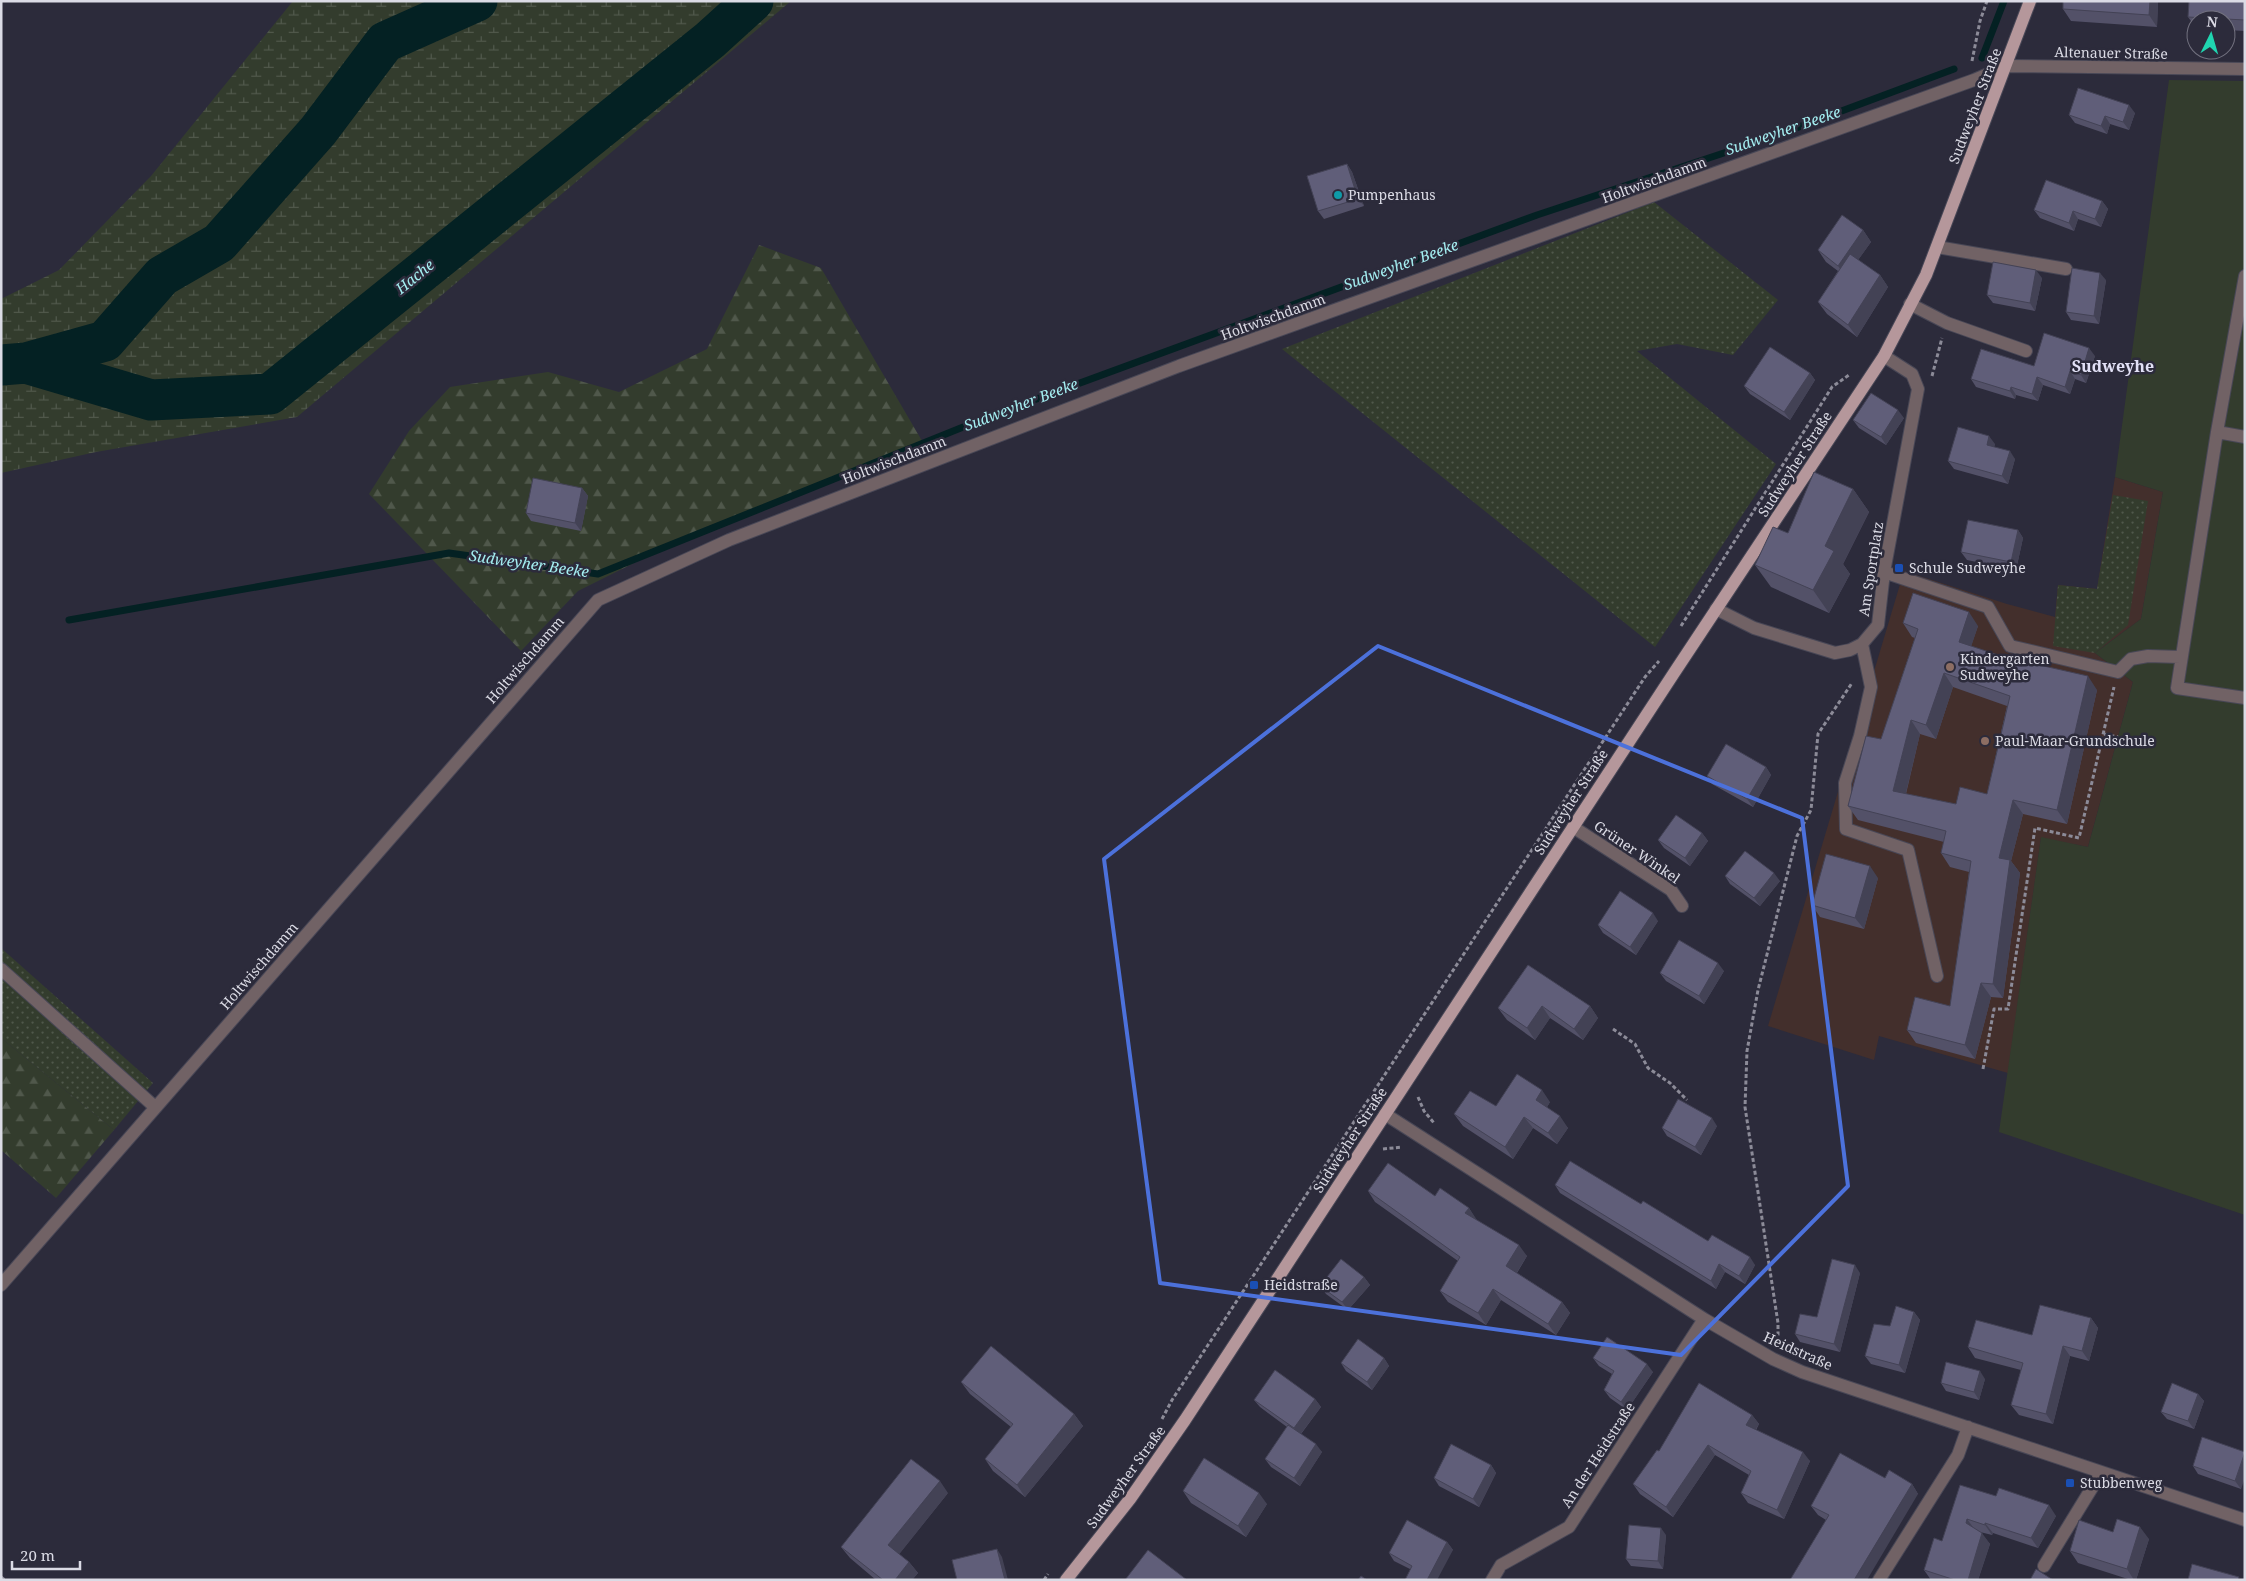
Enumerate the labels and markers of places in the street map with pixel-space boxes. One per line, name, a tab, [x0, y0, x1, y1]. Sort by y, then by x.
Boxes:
place label: Pumpenhaus	[1348, 185, 1436, 204]
marker: Pumpenhaus	[1332, 189, 1344, 201]
place label: Schule Sudweyhe	[1909, 558, 2026, 577]
marker: Schule Sudweyhe	[1893, 562, 1905, 574]
place label: Kindergarten Sudweyhe	[1960, 649, 2049, 684]
marker: Kindergarten Sudweyhe	[1944, 661, 1956, 673]
place label: Paul-Maar-Grundschule	[1995, 731, 2155, 750]
marker: Paul-Maar-Grundschule	[1979, 735, 1991, 747]
place label: Heidstraße	[1264, 1275, 1338, 1294]
marker: Heidstraße	[1248, 1279, 1260, 1291]
place label: Stubbenweg	[2080, 1473, 2163, 1492]
marker: Stubbenweg	[2064, 1477, 2076, 1489]

